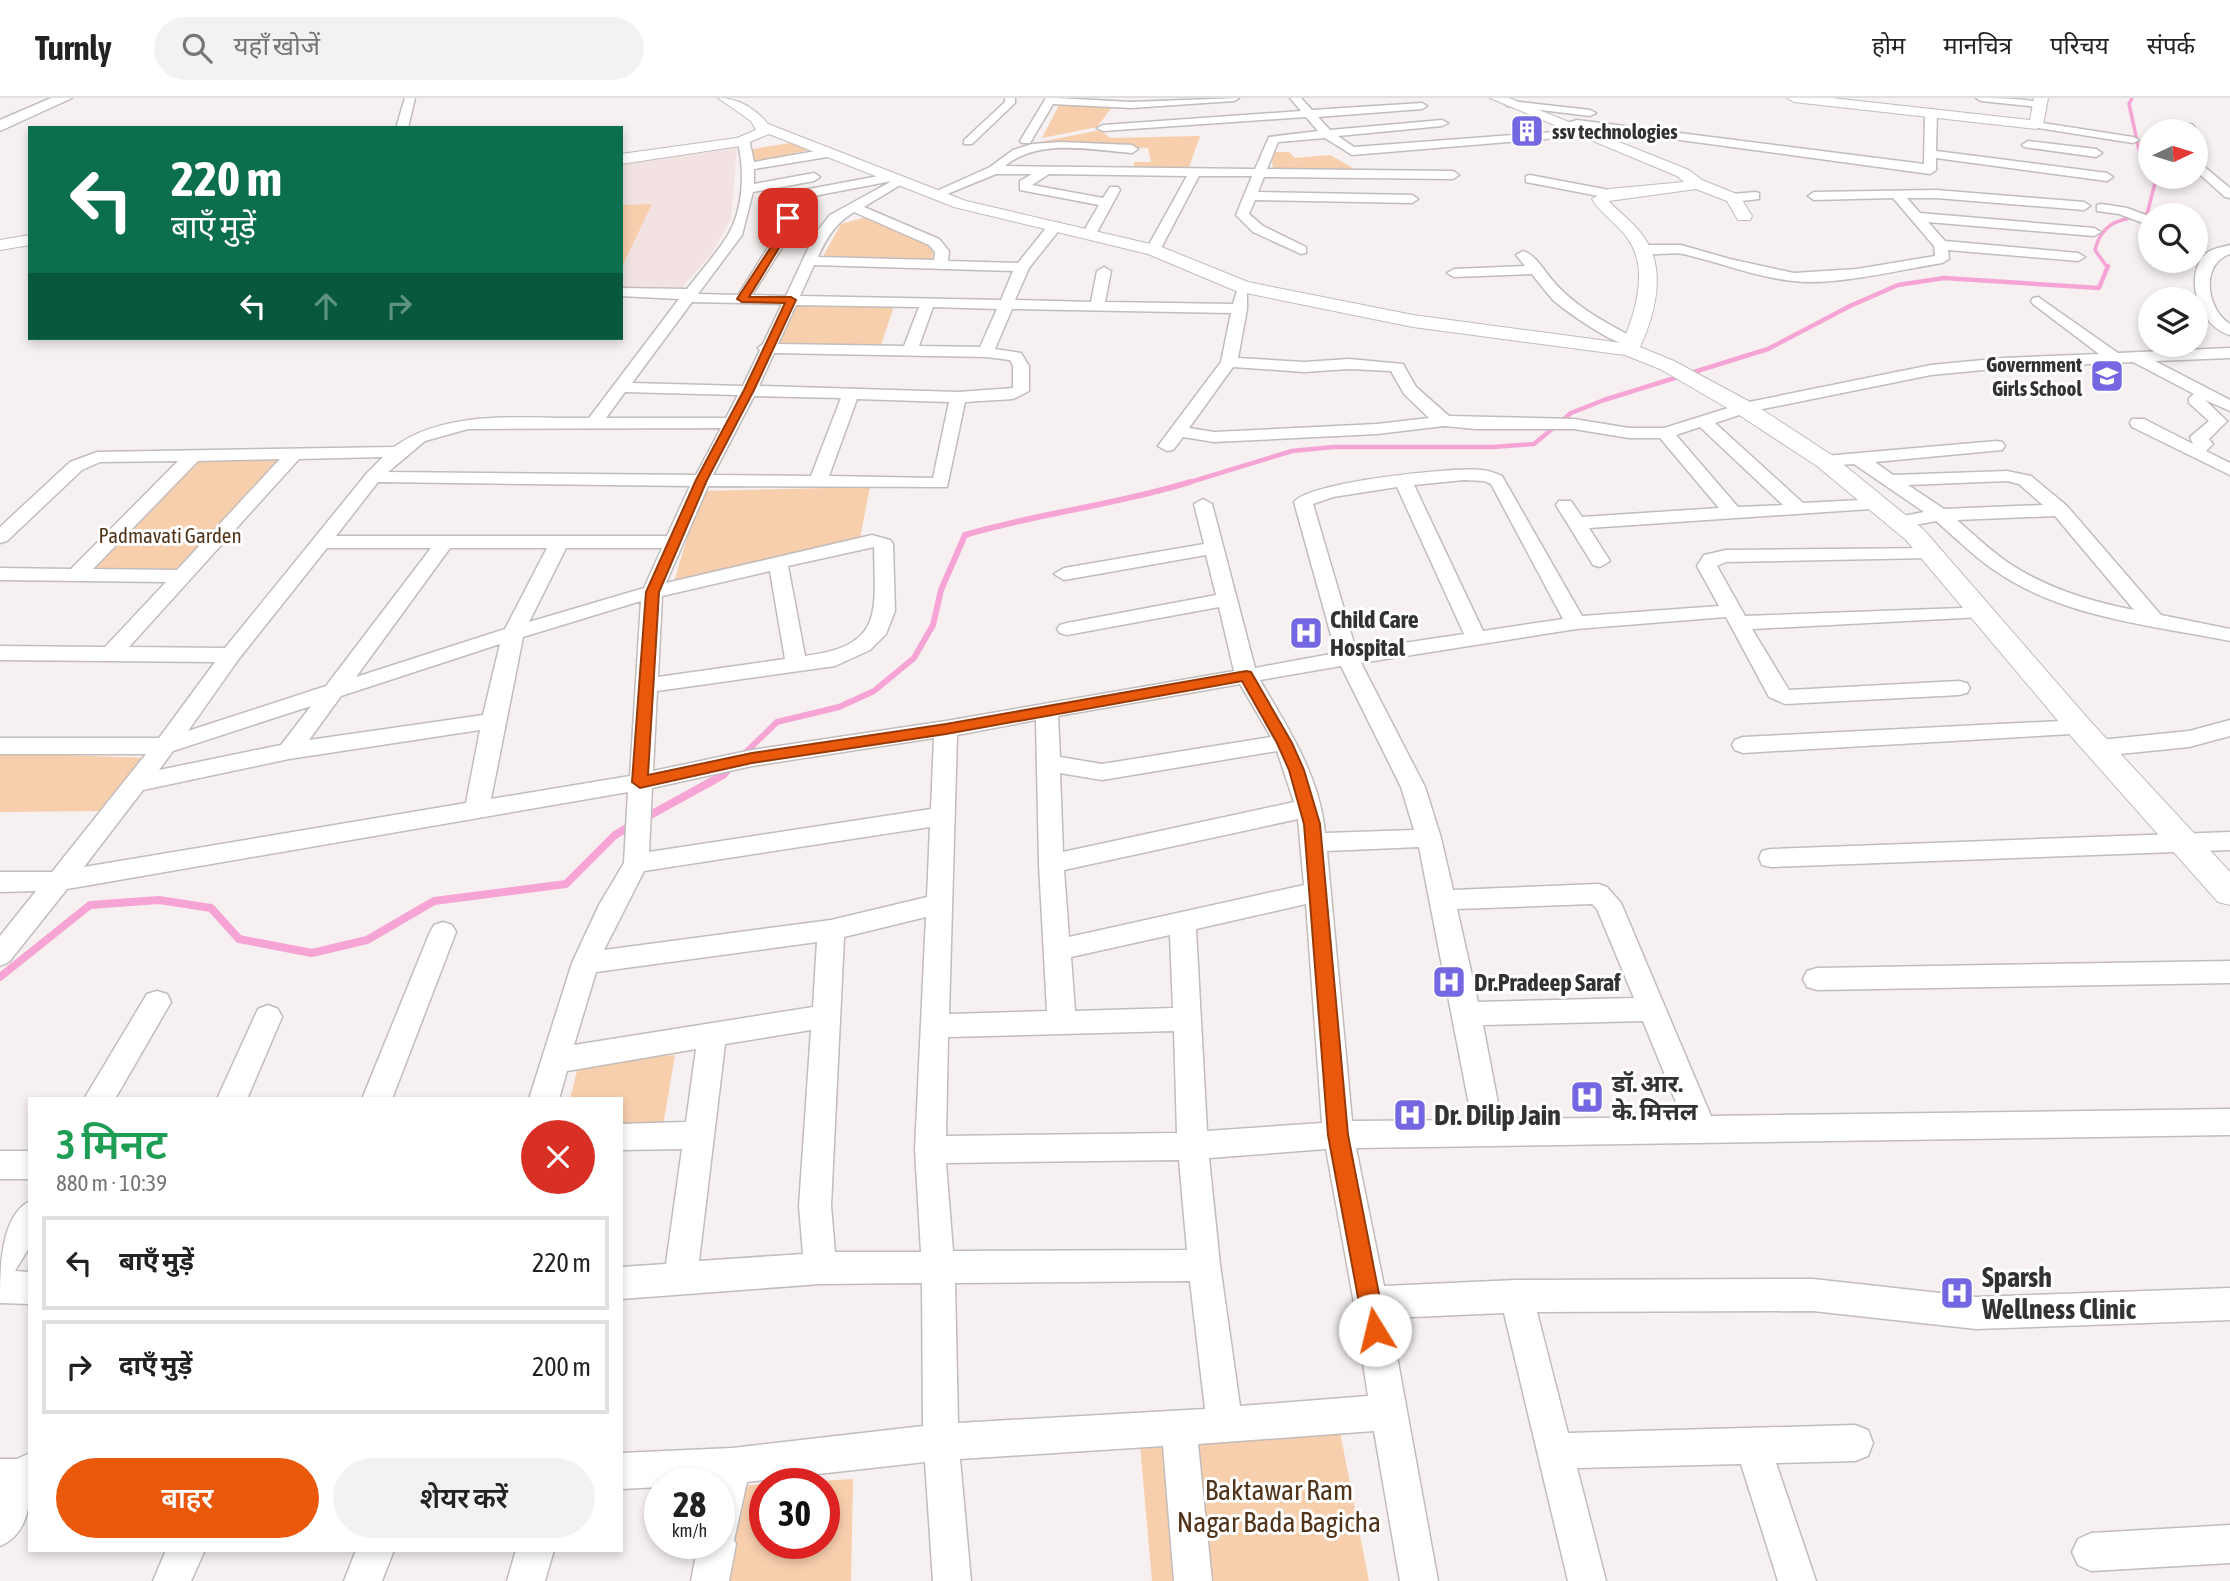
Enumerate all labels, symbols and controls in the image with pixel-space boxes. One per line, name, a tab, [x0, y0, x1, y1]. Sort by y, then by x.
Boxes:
search box	[154, 17, 644, 80]
text: Turnly	[35, 29, 112, 67]
icon: search	[178, 29, 216, 67]
text: यहाँ खोजें	[234, 31, 320, 61]
text: होम	[1872, 32, 1905, 59]
text: मानचित्र	[1943, 32, 2012, 59]
text: परिचय	[2050, 32, 2109, 59]
text: संपर्क	[2147, 32, 2195, 59]
building icon: ssv technologies	[1508, 112, 1546, 150]
place label: ssv technologies	[1552, 119, 1678, 143]
north arrow	[2138, 119, 2208, 189]
map controls	[2138, 119, 2208, 357]
text: 220 m	[171, 150, 282, 206]
icon: left	[56, 154, 147, 245]
pin	[758, 188, 818, 248]
icon: arrive	[769, 199, 807, 237]
button: search	[2138, 203, 2208, 273]
text: बाएँ मुड़ें	[171, 208, 256, 245]
icon: left	[234, 287, 272, 325]
icon: ahead	[307, 287, 345, 325]
icon: right	[380, 287, 418, 325]
button: layers	[2138, 287, 2208, 357]
place label: Government Girls School	[1986, 352, 2082, 400]
school or university icon: Government Girls School	[2088, 357, 2126, 395]
park label: Padmavati Garden	[98, 523, 242, 547]
place label: Child Care Hospital	[1330, 606, 1419, 661]
hospital icon: Child Care Hospital	[1287, 614, 1325, 652]
hospital icon: Dr.Pradeep Saraf	[1430, 963, 1468, 1001]
place label: Dr.Pradeep Saraf	[1474, 969, 1621, 996]
place label: डॉ. आर. के. मित्तल	[1611, 1070, 1699, 1125]
hospital icon: डॉ. आर. के. मित्तल	[1568, 1078, 1606, 1116]
hospital icon: Dr. Dilip Jain	[1391, 1096, 1429, 1134]
place label: Dr. Dilip Jain	[1434, 1099, 1561, 1131]
text: 3 मिनट	[56, 1120, 167, 1168]
button: close	[521, 1120, 595, 1194]
text: 880 m · 10:39	[56, 1170, 167, 1196]
icon: left	[60, 1244, 98, 1282]
text: बाएँ मुड़ें	[119, 1246, 194, 1276]
text: 220 m	[532, 1248, 591, 1278]
place label: Sparsh Wellness Clinic	[1981, 1261, 2136, 1325]
hospital icon: Sparsh Wellness Clinic	[1938, 1274, 1976, 1312]
position arrow	[1338, 1293, 1412, 1367]
icon: right	[60, 1348, 98, 1386]
text: दाएँ मुड़ें	[119, 1350, 192, 1380]
text: 200 m	[532, 1352, 591, 1382]
button: बाहर	[56, 1458, 319, 1538]
button: शेयर करें	[333, 1458, 595, 1538]
speed limit sign: 30	[749, 1468, 840, 1559]
park label: Baktawar Ram Nagar Bada Bagicha	[1177, 1474, 1381, 1538]
text: 28	[673, 1484, 706, 1524]
text: km/h	[672, 1520, 707, 1541]

